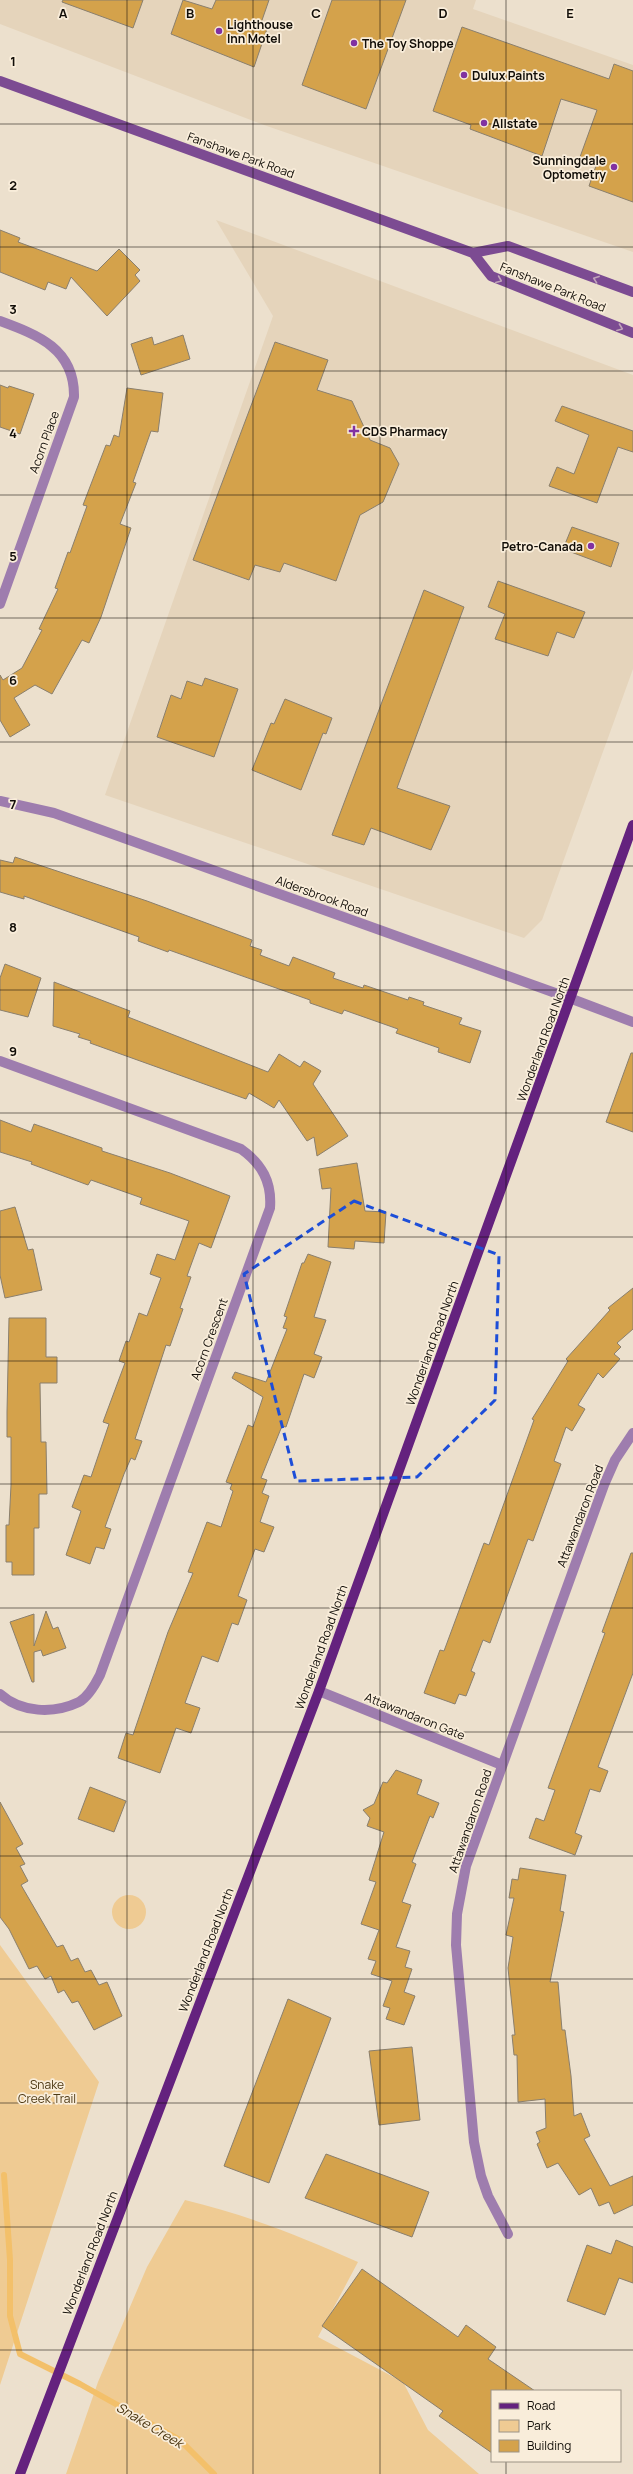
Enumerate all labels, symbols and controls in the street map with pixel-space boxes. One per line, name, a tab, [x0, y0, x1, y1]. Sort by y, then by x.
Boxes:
text: A	[59, 4, 68, 22]
text: B	[186, 4, 194, 22]
text: C	[311, 4, 321, 22]
text: D	[438, 4, 448, 22]
text: E	[566, 4, 574, 22]
place label: Lighthouse Inn Motel	[227, 16, 293, 47]
marker: Lighthouse Inn Motel	[214, 26, 224, 36]
place label: The Toy Shoppe	[362, 35, 454, 52]
marker: The Toy Shoppe	[349, 38, 359, 48]
text: 1	[10, 52, 16, 70]
place label: Dulux Paints	[472, 67, 545, 84]
marker: Dulux Paints	[459, 70, 469, 80]
place label: Allstate	[492, 115, 537, 132]
marker: Allstate	[479, 118, 489, 128]
street label: Fanshawe Park Road	[185, 128, 297, 182]
place label: Sunningdale Optometry	[532, 152, 606, 183]
marker: Sunningdale Optometry	[609, 162, 619, 172]
text: 2	[9, 176, 17, 194]
street label: Fanshawe Park Road	[498, 258, 608, 316]
one-way arrow	[495, 275, 503, 283]
one-way arrow	[593, 275, 600, 283]
text: 3	[9, 300, 17, 318]
one-way arrow	[617, 324, 624, 332]
street label: Acorn Place	[25, 408, 63, 476]
place label: CDS Pharmacy	[362, 423, 448, 440]
text: 4	[9, 424, 17, 442]
marker: CDS Pharmacy	[349, 426, 359, 436]
place label: Petro-Canada	[501, 538, 583, 555]
marker: Petro-Canada	[586, 541, 596, 551]
text: 5	[9, 547, 17, 565]
text: 6	[9, 671, 17, 689]
text: 7	[10, 795, 17, 813]
street label: Aldersbrook Road	[273, 871, 371, 921]
text: 8	[9, 918, 17, 936]
street label: Wonderland Road North	[513, 974, 573, 1104]
text: 9	[9, 1042, 17, 1060]
street label: Wonderland Road North	[402, 1278, 462, 1408]
street label: Acorn Crescent	[186, 1295, 232, 1382]
street label: Attawandaron Road	[553, 1462, 607, 1570]
street label: Wonderland Road North	[291, 1582, 351, 1712]
street label: Attawandaron Gate	[362, 1688, 468, 1744]
street label: Attawandaron Road	[444, 1767, 496, 1875]
street label: Wonderland Road North	[174, 1886, 238, 2014]
park label: Snake Creek Trail	[18, 2076, 76, 2107]
street label: Wonderland Road North	[58, 2189, 122, 2317]
legend	[491, 2390, 621, 2462]
text: Road	[527, 2397, 555, 2414]
water label: Snake Creek	[113, 2398, 189, 2453]
text: Park	[527, 2417, 552, 2434]
text: Building	[527, 2437, 571, 2454]

